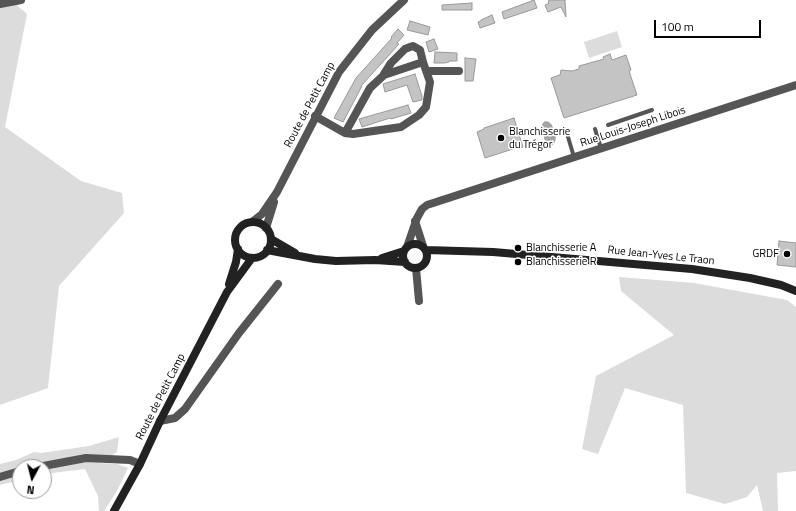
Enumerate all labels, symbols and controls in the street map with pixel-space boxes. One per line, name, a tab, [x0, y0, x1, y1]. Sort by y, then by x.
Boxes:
scale bar	[656, 12, 763, 38]
text: 100 m	[661, 17, 694, 36]
street label: Route de Petit Camp	[282, 60, 338, 150]
street label: Rue Louis-Joseph Libois	[579, 104, 687, 150]
place label: Blanchisserie du Trégor	[509, 125, 570, 151]
marker: Blanchisserie du Trégor	[496, 133, 506, 143]
place label: Blanchisserie A	[526, 241, 596, 255]
marker: Blanchisserie A	[513, 243, 523, 253]
street label: Rue Jean-Yves Le Traon	[607, 244, 715, 268]
place label: GRDF	[753, 247, 779, 261]
marker: GRDF	[782, 249, 792, 259]
place label: Blanchisserie R	[526, 255, 597, 269]
marker: Blanchisserie R	[513, 257, 523, 267]
street label: Route de Petit Camp	[134, 352, 188, 442]
north arrow	[12, 459, 52, 499]
text: N	[26, 482, 35, 498]

